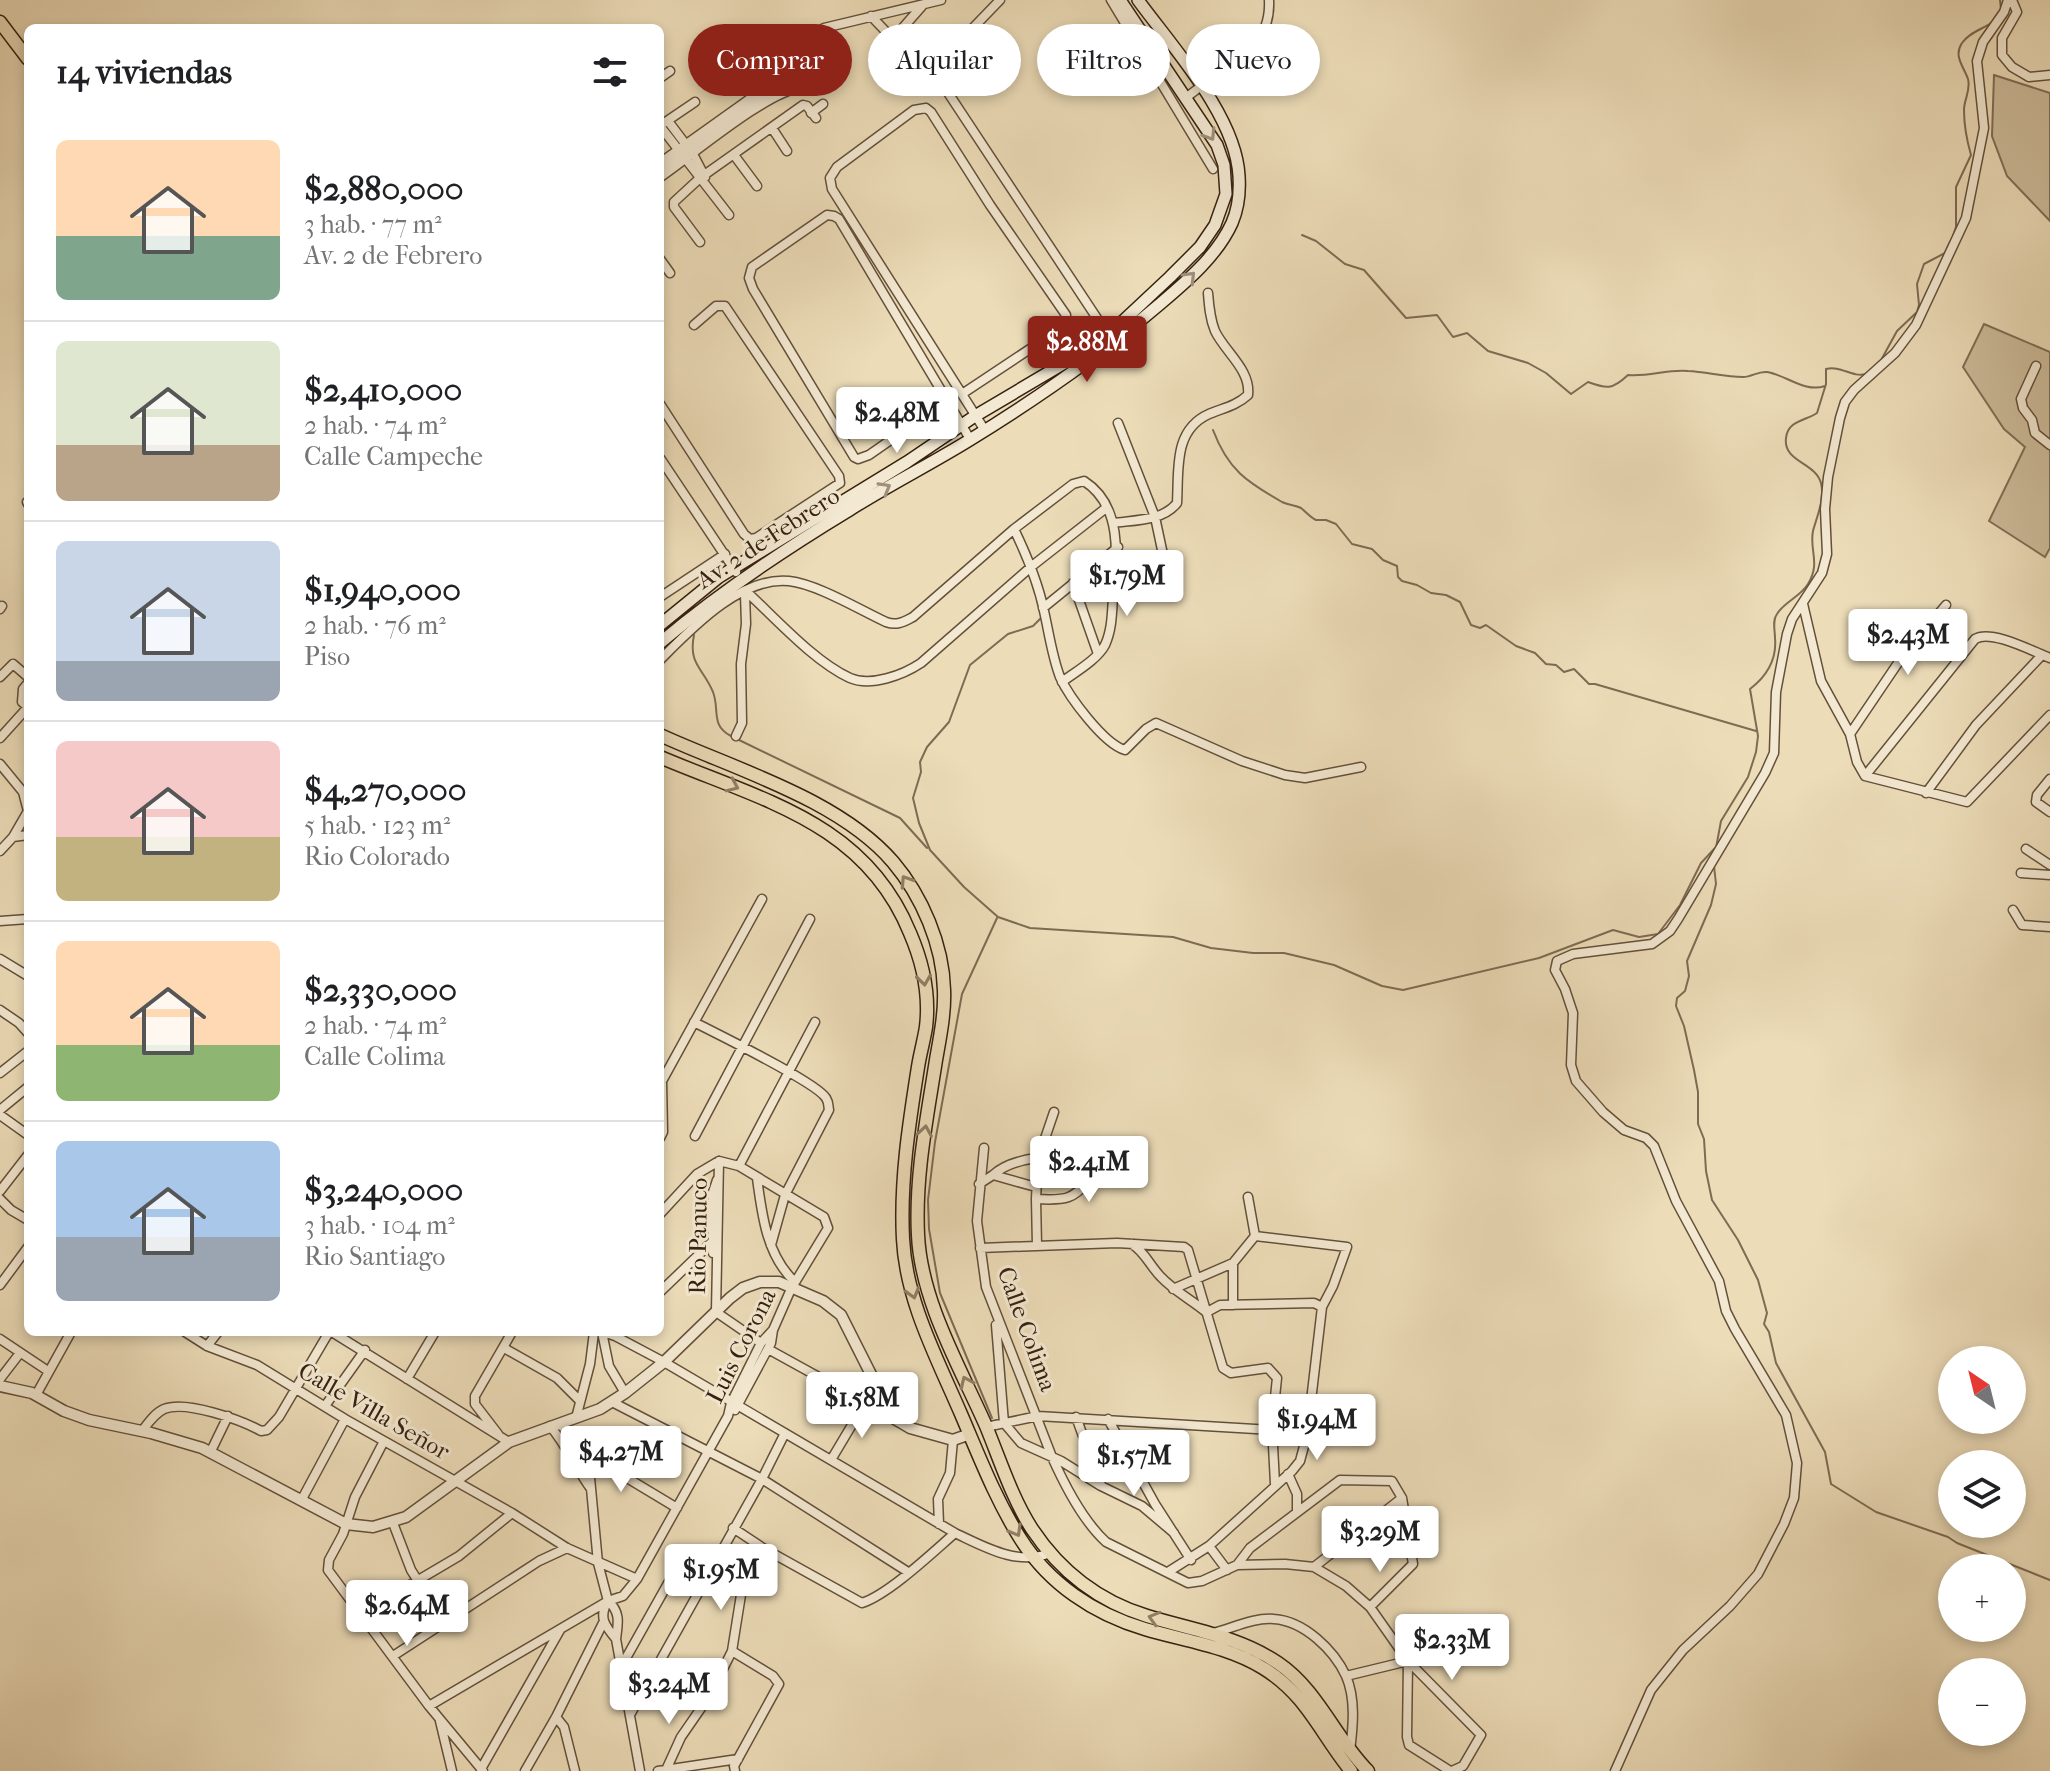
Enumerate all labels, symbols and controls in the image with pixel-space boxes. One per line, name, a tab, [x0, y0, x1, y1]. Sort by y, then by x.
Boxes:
chip: Comprar	[688, 24, 852, 96]
chip: Alquilar	[868, 24, 1021, 96]
chip: Filtros	[1037, 24, 1170, 96]
chip: Nuevo	[1186, 24, 1320, 96]
icon: filters	[588, 50, 632, 94]
text: 14 viviendas	[56, 52, 232, 92]
one-way arrow	[1201, 126, 1216, 141]
text: $2,880,000	[304, 169, 463, 209]
icon: home	[120, 172, 216, 268]
text: 3 hab. · 77 m²	[304, 209, 441, 240]
text: Av. 2 de Febrero	[304, 240, 482, 271]
one-way arrow	[1181, 272, 1195, 286]
pin: $2.88M	[1022, 316, 1152, 384]
text: $2.88M	[1046, 326, 1128, 357]
text: $2,410,000	[304, 370, 462, 410]
icon: home	[120, 373, 216, 469]
pin: $2.48M	[832, 387, 962, 455]
text: $2.48M	[854, 397, 940, 428]
text: 2 hab. · 74 m²	[304, 410, 446, 441]
text: Calle Campeche	[304, 441, 483, 472]
street label: Av. 2 de Febrero	[690, 481, 845, 595]
one-way arrow	[876, 482, 891, 498]
pin: $1.79M	[1062, 550, 1192, 618]
text: $1.79M	[1088, 560, 1166, 591]
text: $1,940,000	[304, 570, 461, 610]
icon: home	[120, 573, 216, 669]
pin: $2.43M	[1843, 609, 1973, 677]
text: 2 hab. · 76 m²	[304, 610, 446, 641]
text: $2.43M	[1866, 619, 1950, 650]
text: Piso	[304, 641, 350, 672]
text: $4,270,000	[304, 770, 467, 810]
icon: home	[120, 773, 216, 869]
one-way arrow	[724, 777, 739, 793]
text: 5 hab. · 123 m²	[304, 810, 450, 841]
text: Rio Colorado	[304, 841, 450, 872]
one-way arrow	[901, 875, 916, 889]
text: $2,330,000	[304, 970, 457, 1010]
icon: home	[120, 973, 216, 1069]
one-way arrow	[915, 973, 932, 987]
text: 2 hab. · 74 m²	[304, 1010, 446, 1041]
text: Calle Colima	[304, 1041, 445, 1072]
one-way arrow	[916, 1124, 933, 1138]
pin: $2.41M	[1024, 1136, 1154, 1204]
text: $2.41M	[1048, 1146, 1130, 1177]
text: $3,240,000	[304, 1170, 463, 1210]
icon: home	[120, 1173, 216, 1269]
street label: Rio Panuco	[683, 1177, 713, 1295]
text: 3 hab. · 104 m²	[304, 1210, 455, 1241]
text: Rio Santiago	[304, 1241, 445, 1272]
street label: Calle Colima	[992, 1263, 1063, 1396]
street label: Luis Corona	[700, 1283, 782, 1408]
one-way arrow	[904, 1285, 920, 1299]
north arrow	[1938, 1346, 2026, 1434]
map controls	[1938, 1346, 2026, 1746]
street label: Calle Villa Señor	[293, 1356, 455, 1466]
pin: $1.58M	[797, 1372, 927, 1440]
one-way arrow	[960, 1376, 976, 1390]
text: $1.58M	[824, 1382, 900, 1413]
pin: $1.94M	[1252, 1394, 1382, 1462]
text: $1.94M	[1277, 1404, 1357, 1435]
pin: $4.27M	[556, 1426, 686, 1494]
pin: $1.57M	[1069, 1430, 1199, 1498]
text: $4.27M	[578, 1436, 664, 1467]
text: $1.57M	[1096, 1440, 1172, 1471]
button: layers	[1938, 1450, 2026, 1538]
pin: $3.29M	[1315, 1506, 1445, 1574]
text: $3.29M	[1340, 1516, 1420, 1547]
one-way arrow	[1006, 1522, 1022, 1537]
pin: $1.95M	[656, 1544, 786, 1612]
text: $1.95M	[683, 1554, 759, 1585]
button: +	[1938, 1554, 2026, 1642]
pin: $2.64M	[342, 1580, 472, 1648]
text: $2.64M	[364, 1590, 450, 1621]
one-way arrow	[1148, 1611, 1162, 1627]
pin: $2.33M	[1387, 1614, 1517, 1682]
text: $2.33M	[1413, 1624, 1491, 1655]
pin: $3.24M	[604, 1658, 734, 1726]
button: −	[1938, 1658, 2026, 1746]
text: $3.24M	[628, 1668, 710, 1699]

